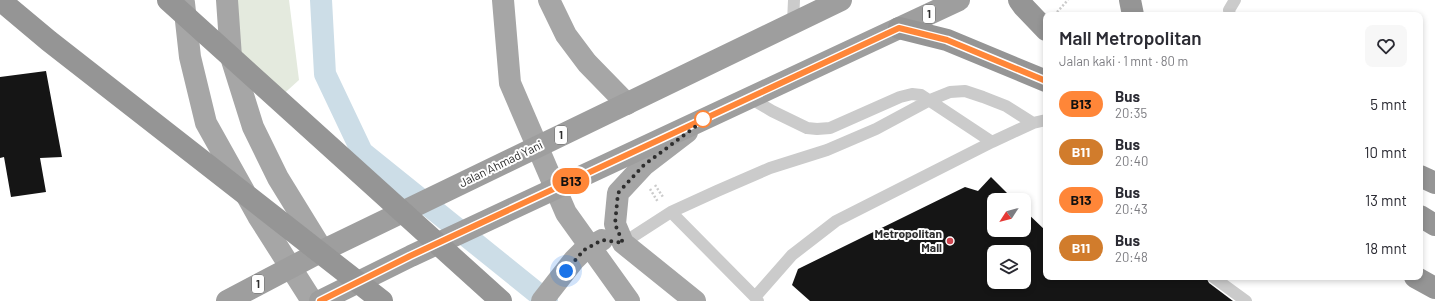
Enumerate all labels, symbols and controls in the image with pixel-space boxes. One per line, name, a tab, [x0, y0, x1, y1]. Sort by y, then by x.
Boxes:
road number: 1	[923, 5, 935, 23]
button: heart	[1365, 25, 1407, 67]
text: Mall Metropolitan	[1059, 26, 1202, 49]
text: Jalan kaki · 1 mnt · 80 m	[1059, 53, 1188, 69]
text: Bus	[1115, 87, 1140, 105]
text: B13	[1070, 95, 1092, 112]
text: 5 mnt	[1370, 95, 1407, 113]
text: 20:35	[1115, 105, 1147, 121]
unlabelled marker	[694, 110, 712, 128]
road number: 1	[555, 126, 567, 144]
text: Bus	[1115, 135, 1140, 153]
street label: Jalan Ahmad Yani	[456, 137, 545, 189]
text: B11	[1072, 143, 1090, 160]
text: 10 mnt	[1364, 143, 1407, 161]
text: 20:40	[1115, 153, 1148, 169]
line badge: B13	[548, 168, 594, 194]
text: B13	[560, 172, 582, 189]
text: Bus	[1115, 183, 1140, 201]
text: B13	[1070, 191, 1092, 208]
text: 13 mnt	[1365, 191, 1407, 209]
north arrow	[987, 193, 1031, 237]
map controls	[987, 193, 1031, 289]
text: 20:43	[1115, 201, 1148, 217]
place label: Metropolitan Mall	[874, 226, 942, 254]
text: Bus	[1115, 231, 1140, 249]
marker: Metropolitan Mall	[945, 236, 955, 246]
text: B11	[1072, 239, 1090, 256]
text: 18 mnt	[1365, 239, 1407, 257]
button: layers	[987, 245, 1031, 289]
text: 20:48	[1115, 249, 1148, 265]
your location	[556, 261, 576, 281]
road number: 1	[252, 275, 264, 293]

